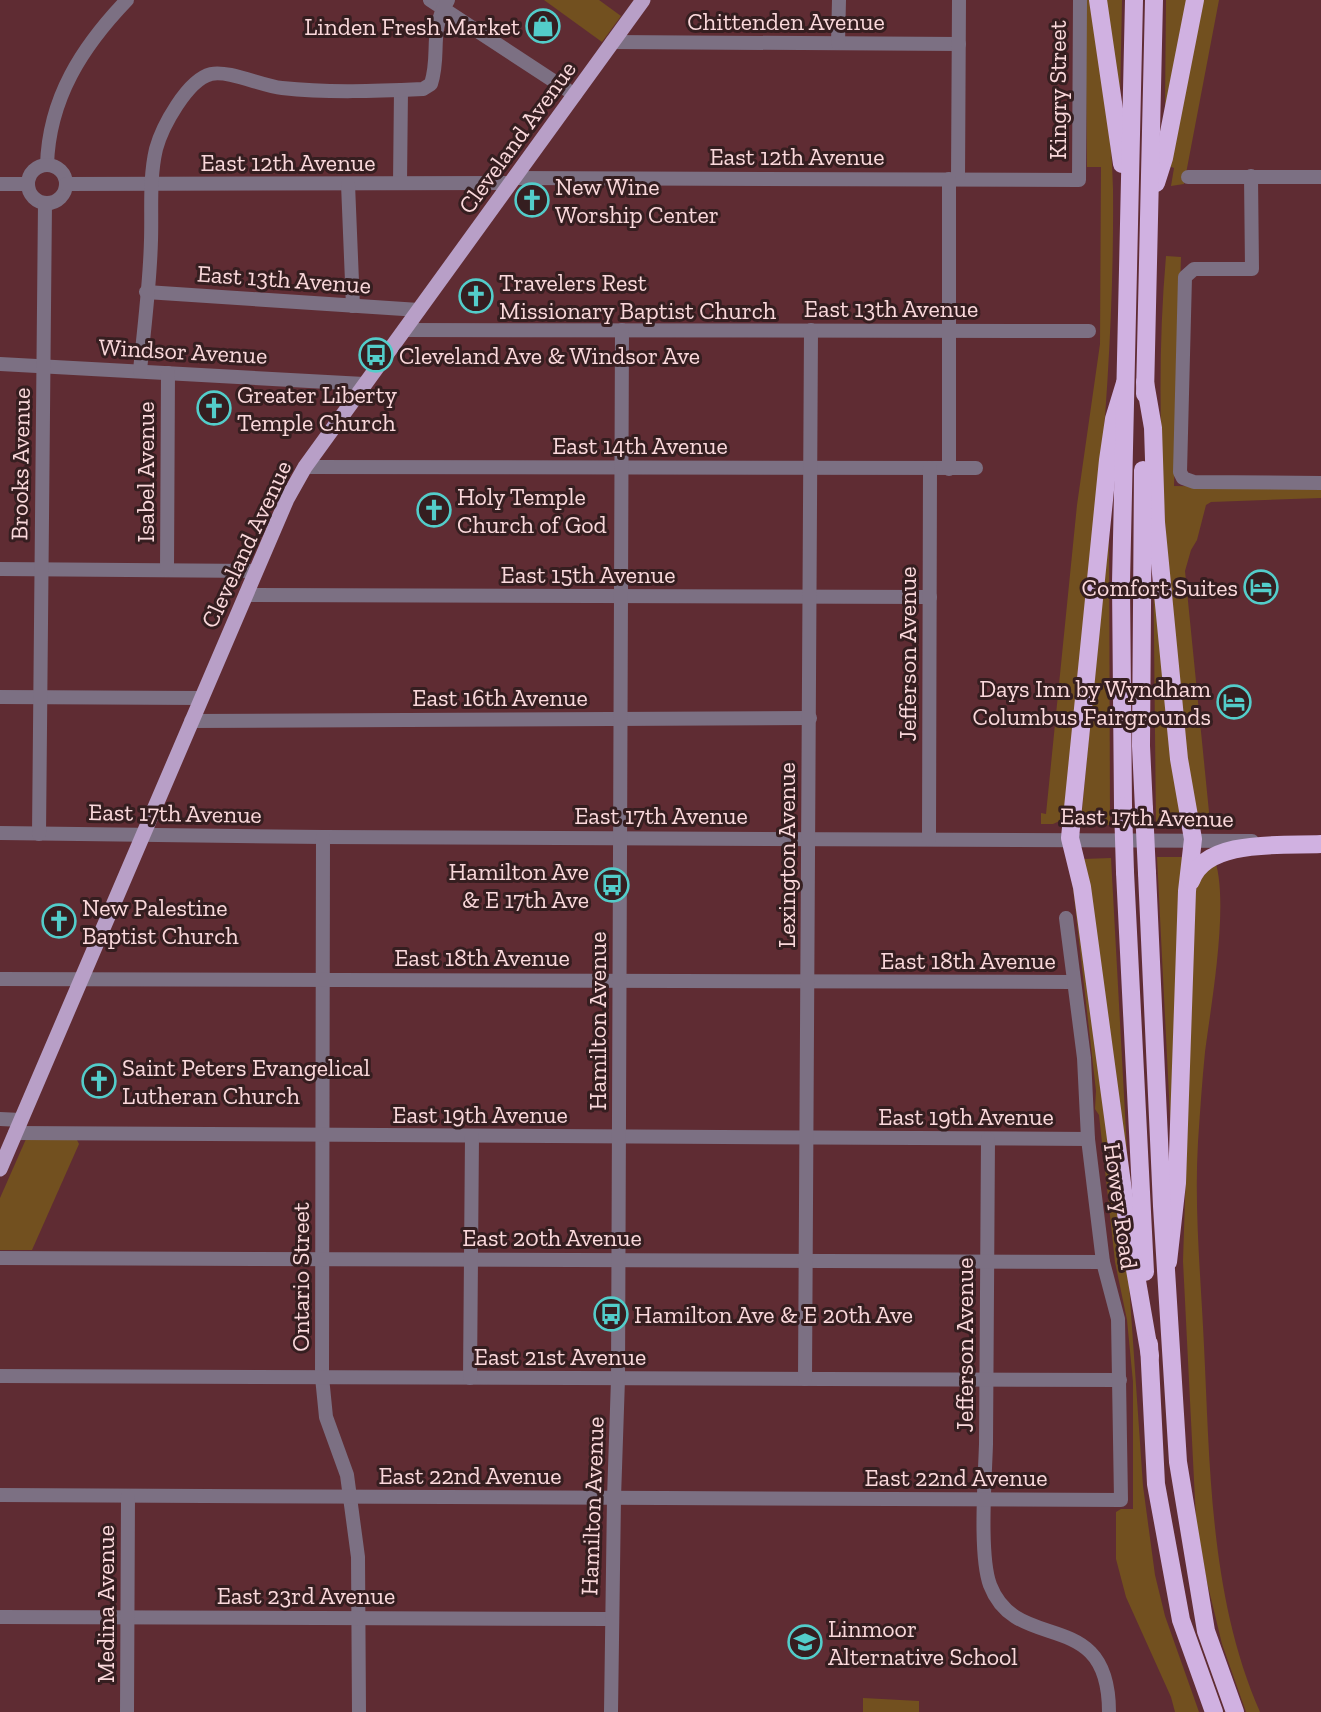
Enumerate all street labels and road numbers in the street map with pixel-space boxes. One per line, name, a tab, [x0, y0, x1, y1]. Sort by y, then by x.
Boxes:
street label: Chittenden Avenue	[687, 7, 885, 36]
street label: Kingry Street	[1043, 20, 1072, 160]
street label: Cleveland Avenue	[452, 55, 582, 219]
street label: East 12th Avenue	[709, 142, 885, 171]
street label: East 12th Avenue	[200, 148, 376, 177]
street label: East 13th Avenue	[196, 258, 372, 300]
street label: East 13th Avenue	[804, 294, 978, 323]
street label: Windsor Avenue	[98, 332, 268, 370]
street label: Brooks Avenue	[4, 387, 36, 541]
street label: Isabel Avenue	[131, 402, 160, 542]
street label: East 14th Avenue	[552, 431, 728, 460]
street label: Cleveland Avenue	[195, 456, 297, 632]
street label: East 15th Avenue	[501, 560, 675, 589]
street label: Jefferson Avenue	[893, 567, 922, 741]
street label: East 16th Avenue	[412, 683, 588, 712]
street label: Lexington Avenue	[772, 762, 801, 948]
street label: East 17th Avenue	[88, 797, 262, 829]
street label: East 17th Avenue	[574, 801, 748, 830]
street label: East 17th Avenue	[1060, 801, 1234, 833]
street label: Hamilton Avenue	[583, 931, 612, 1111]
street label: East 18th Avenue	[394, 943, 570, 972]
street label: East 18th Avenue	[880, 946, 1056, 975]
street label: East 19th Avenue	[392, 1100, 568, 1129]
street label: East 19th Avenue	[878, 1102, 1054, 1131]
street label: Howey Road	[1098, 1141, 1144, 1271]
street label: Ontario Street	[286, 1202, 315, 1352]
street label: East 20th Avenue	[462, 1223, 642, 1252]
street label: Jefferson Avenue	[950, 1258, 979, 1432]
street label: East 21st Avenue	[474, 1342, 646, 1371]
street label: Hamilton Avenue	[574, 1416, 610, 1596]
street label: East 22nd Avenue	[379, 1461, 561, 1490]
street label: East 22nd Avenue	[865, 1463, 1047, 1492]
street label: Medina Avenue	[91, 1525, 120, 1683]
street label: East 23rd Avenue	[217, 1581, 395, 1610]

